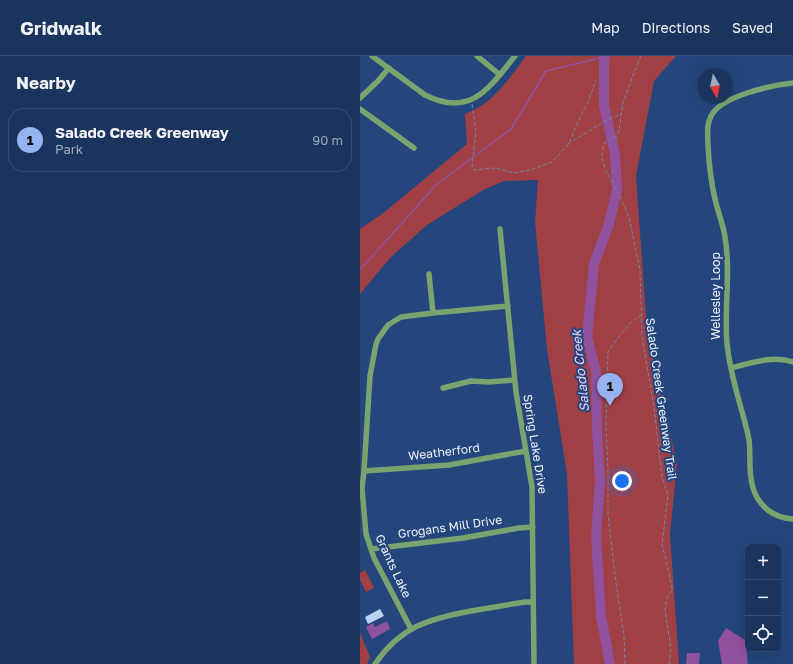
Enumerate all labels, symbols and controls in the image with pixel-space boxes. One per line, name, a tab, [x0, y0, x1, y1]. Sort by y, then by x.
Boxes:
text: Gridwalk	[20, 16, 102, 39]
text: Map	[591, 19, 620, 36]
text: Directions	[642, 19, 710, 36]
text: Saved	[732, 19, 773, 36]
north arrow	[697, 68, 733, 104]
text: Nearby	[16, 72, 76, 93]
text: Salado Creek Greenway	[55, 123, 229, 141]
text: 1	[27, 132, 33, 148]
text: 90 m	[312, 132, 343, 148]
text: Park	[55, 141, 83, 157]
street label: Wellesley Loop	[708, 252, 723, 340]
street label: Salado Creek Greenway Trail	[643, 317, 680, 481]
water label: Salado Creek	[568, 328, 592, 413]
pin: 1	[597, 373, 623, 406]
street label: Spring Lake Drive	[520, 393, 551, 495]
street label: Weatherford	[407, 440, 481, 463]
your location	[612, 471, 632, 491]
street label: Grogans Mill Drive	[397, 512, 503, 541]
street label: Grants Lake	[372, 532, 415, 600]
map controls	[745, 544, 781, 652]
button: +	[745, 544, 781, 580]
button: −	[745, 580, 781, 616]
button: locate	[745, 616, 781, 652]

